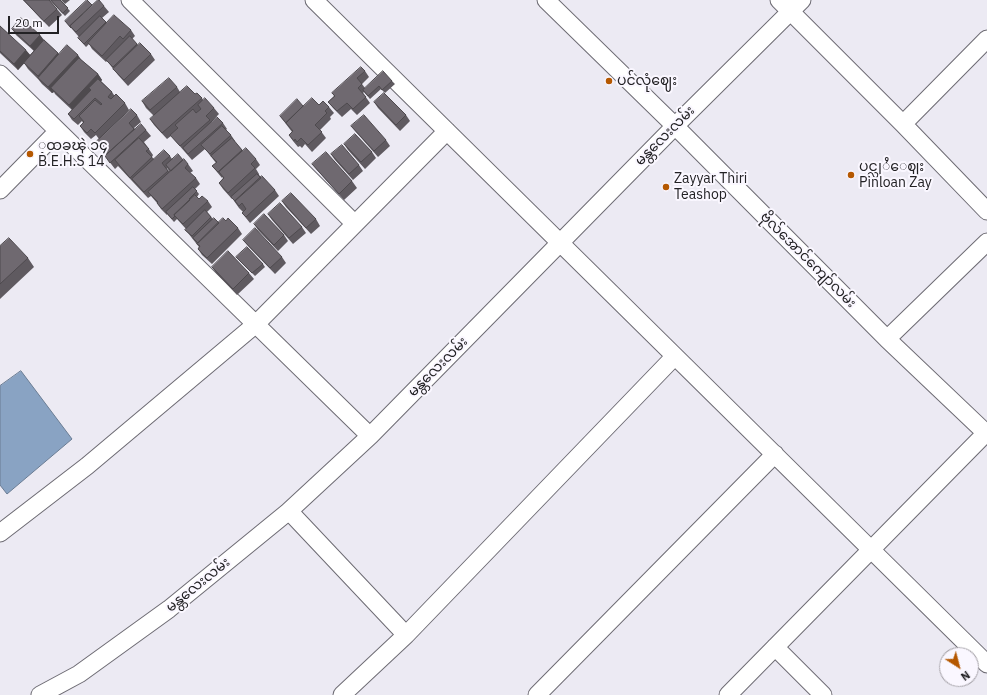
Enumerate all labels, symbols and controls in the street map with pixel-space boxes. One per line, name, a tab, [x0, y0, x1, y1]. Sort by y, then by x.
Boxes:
scale bar	[10, 8, 61, 34]
text: 20 m	[15, 15, 43, 30]
place label: ပင်လုံဈေး	[617, 73, 677, 89]
marker: ပင်လုံဈေး	[604, 76, 614, 86]
street label: မန္တလေးလမ်း	[632, 103, 698, 169]
place label: ့ထခၾဲ ၁၄ B.E.H.S 14	[38, 138, 108, 170]
marker: ့ထခၾဲ ၁၄ B.E.H.S 14	[25, 149, 35, 159]
place label: ပင္လုႆေဈး Pinloan Zay	[859, 159, 932, 192]
marker: ပင္လုႆေဈး Pinloan Zay	[846, 170, 856, 180]
place label: Zayyar Thiri Teashop	[674, 171, 747, 204]
marker: Zayyar Thiri Teashop	[661, 182, 671, 192]
street label: ဗိုလ်အောင်ကျော်လမ်း	[757, 209, 859, 311]
street label: မန္တလေးလမ်း	[405, 334, 471, 400]
street label: မန္တလေးလမ်း	[163, 554, 233, 616]
north arrow	[939, 647, 979, 687]
text: N	[958, 668, 973, 684]

